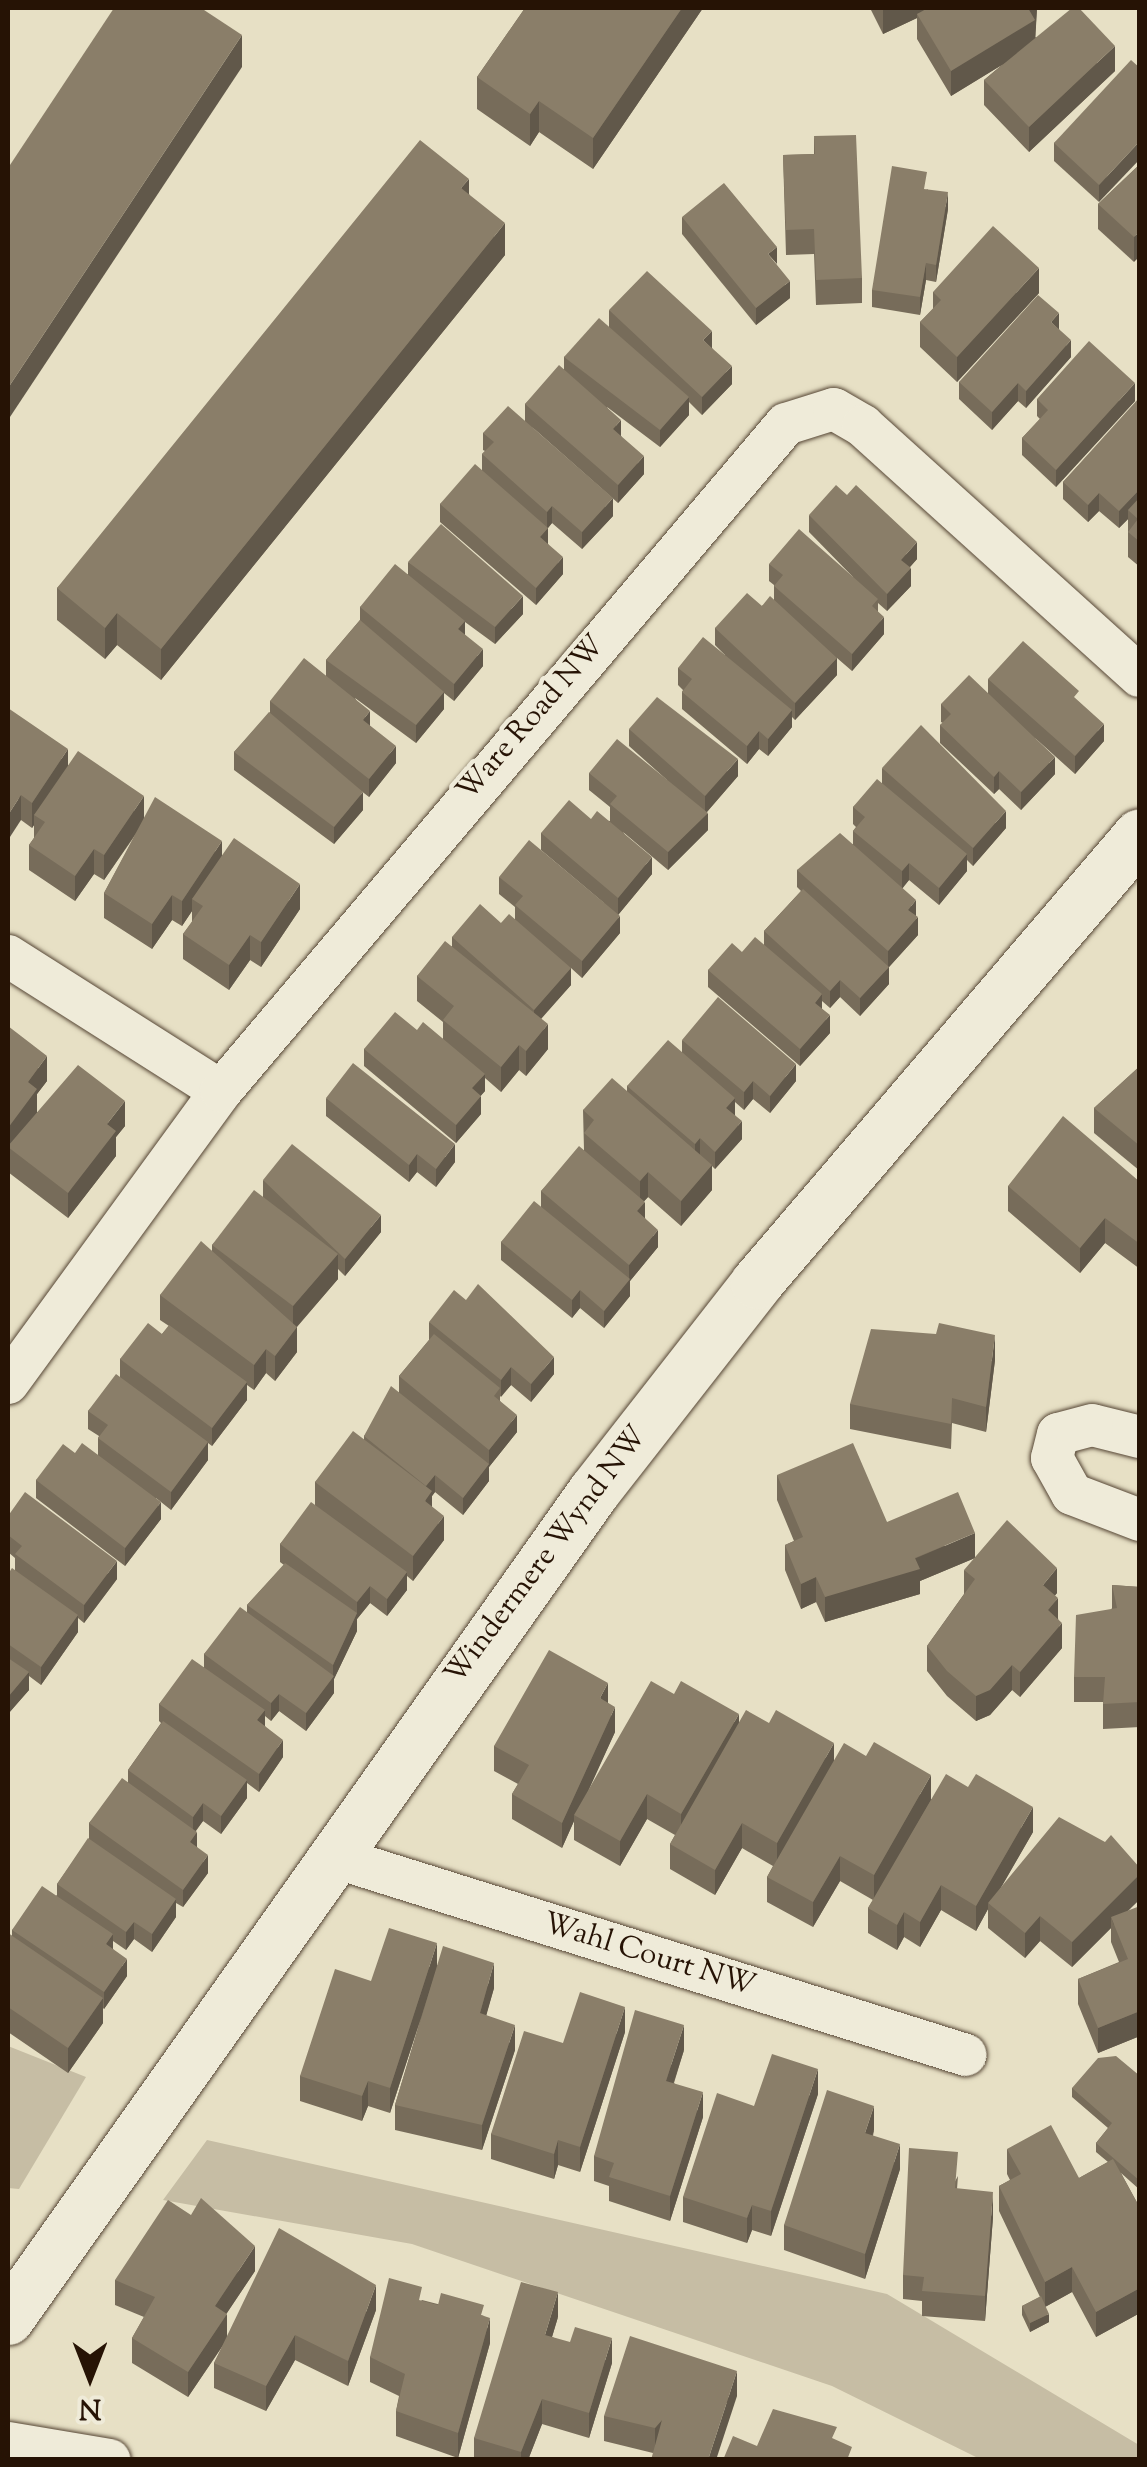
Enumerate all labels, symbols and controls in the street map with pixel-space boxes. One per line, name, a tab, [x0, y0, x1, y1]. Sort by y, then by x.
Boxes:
street label: Ware Road NW	[450, 629, 614, 809]
street label: Windermere Wynd NW	[438, 1420, 656, 1692]
street label: Wahl Court NW	[539, 1907, 759, 2005]
north arrow	[40, 2327, 140, 2427]
text: N	[79, 2387, 101, 2427]

